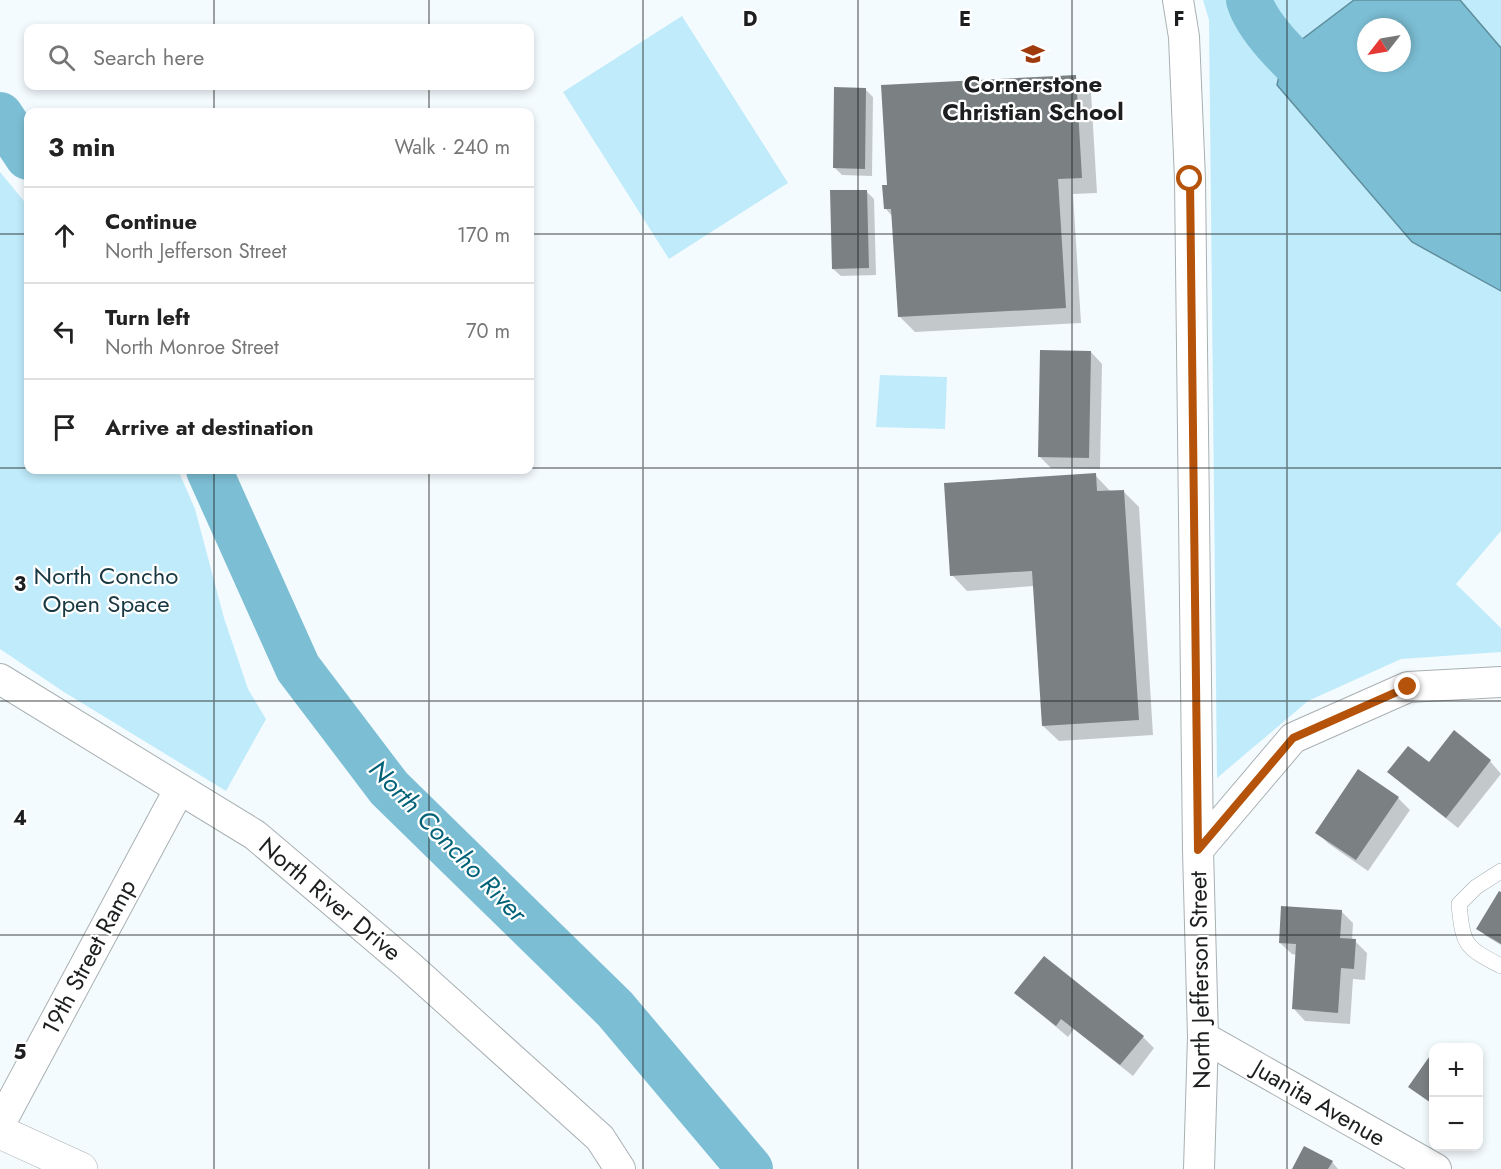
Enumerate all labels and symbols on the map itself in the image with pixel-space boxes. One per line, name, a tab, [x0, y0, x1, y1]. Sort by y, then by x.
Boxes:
text: D	[743, 5, 757, 34]
text: E	[959, 5, 971, 34]
text: F	[1173, 5, 1185, 34]
north arrow	[1357, 18, 1411, 72]
school or university icon: Cornerstone Christian School	[1020, 41, 1046, 67]
place label: Cornerstone Christian School	[942, 66, 1124, 129]
route start	[1176, 165, 1202, 191]
park label: North Concho Open Space	[34, 558, 178, 621]
text: 3	[14, 570, 26, 599]
route end	[1394, 673, 1420, 699]
water label: North Concho River	[360, 751, 537, 932]
text: 4	[13, 804, 27, 833]
street label: North River Drive	[251, 828, 409, 969]
street label: North Jefferson Street	[1180, 871, 1219, 1089]
street label: 19th Street Ramp	[33, 873, 144, 1041]
text: 5	[14, 1038, 27, 1067]
street label: Juanita Avenue	[1244, 1049, 1392, 1155]

